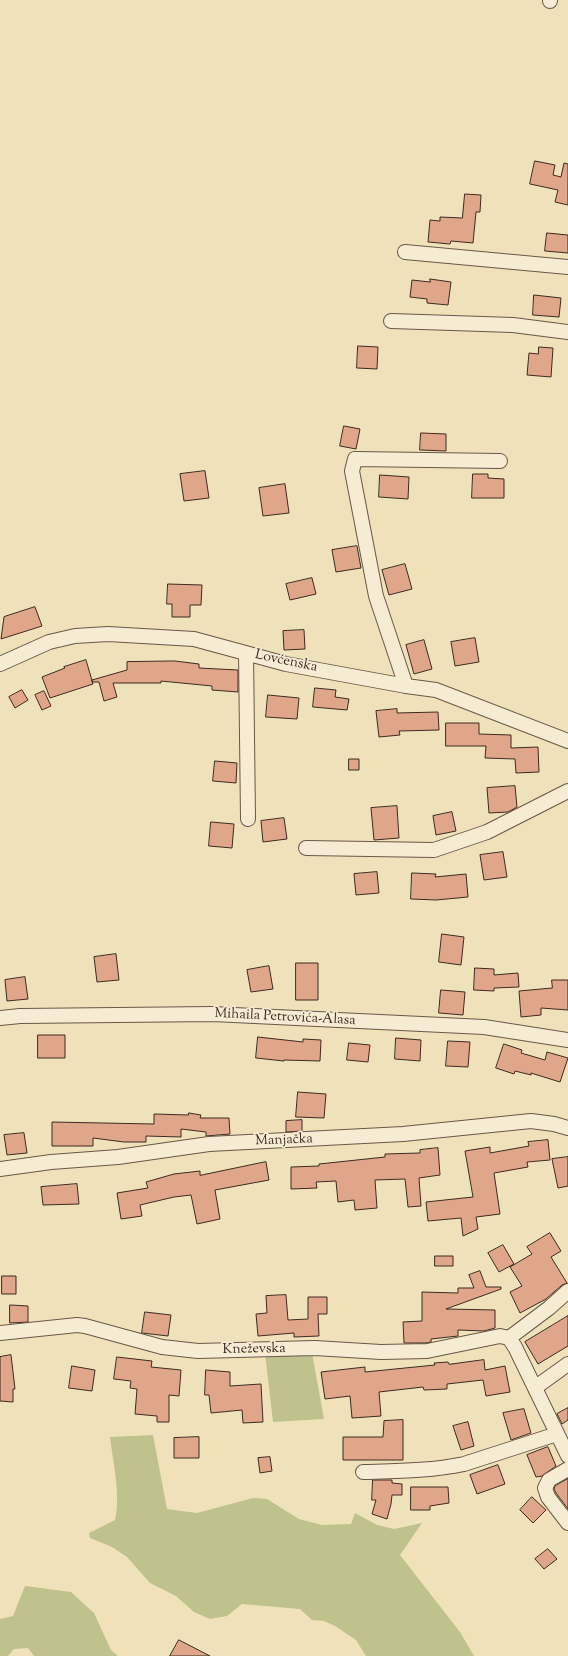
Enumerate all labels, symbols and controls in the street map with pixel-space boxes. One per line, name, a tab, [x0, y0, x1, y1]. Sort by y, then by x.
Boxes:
street label: Lovćenska	[253, 647, 319, 677]
street label: Mihaila Petrovića-Alasa	[214, 1006, 356, 1030]
street label: Manjačka	[255, 1132, 313, 1150]
street label: Kneževska	[222, 1341, 286, 1359]

